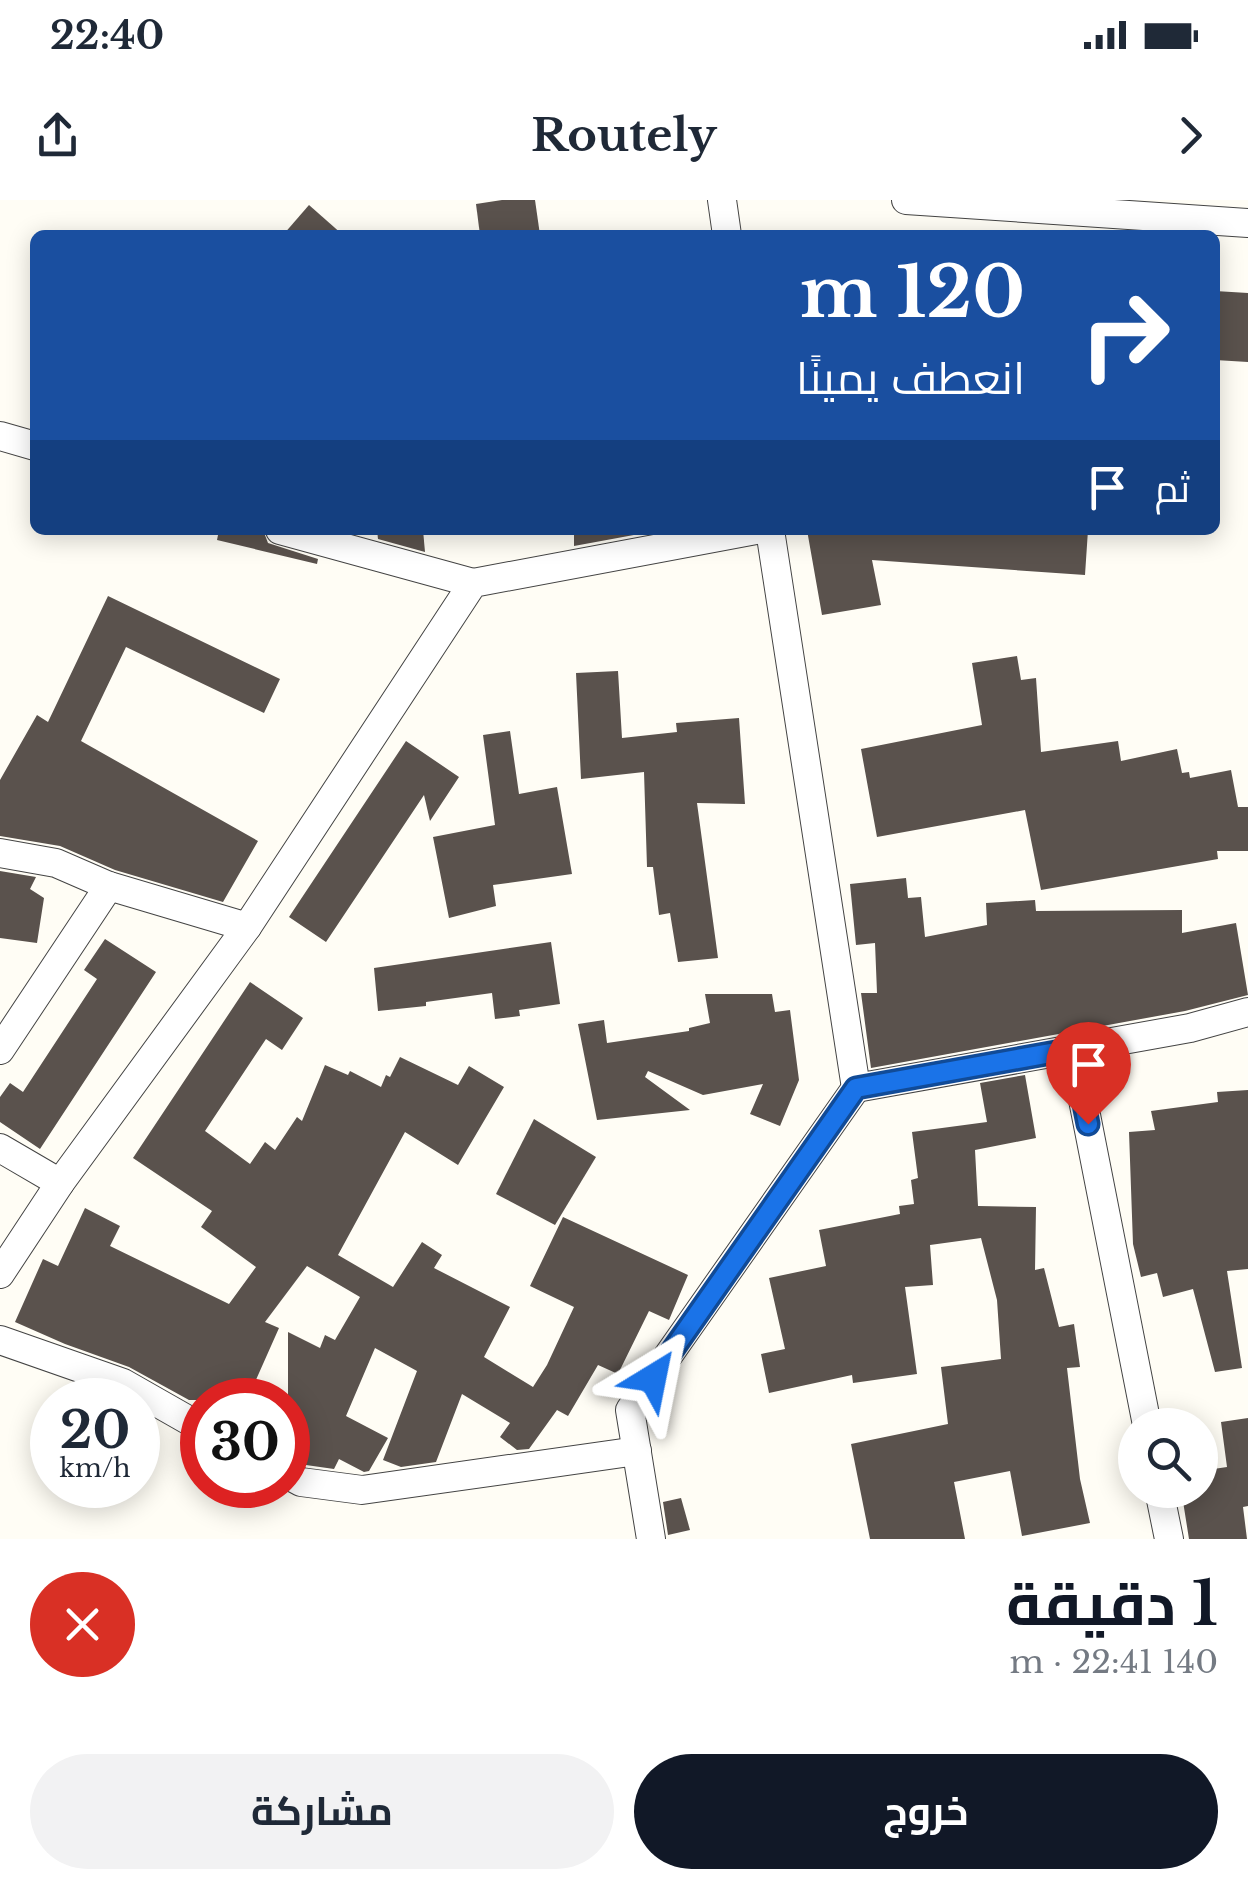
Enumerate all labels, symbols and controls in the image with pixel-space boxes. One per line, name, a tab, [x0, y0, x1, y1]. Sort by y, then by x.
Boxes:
text: 22:40	[50, 12, 164, 59]
text: Routely	[531, 107, 717, 163]
icon: share	[30, 108, 85, 163]
icon: forward	[1163, 108, 1218, 163]
text: 120 m	[800, 249, 1025, 336]
icon: right	[1060, 270, 1190, 400]
text: انعطف يمينًا	[796, 350, 1025, 406]
icon: arrive	[1080, 460, 1135, 515]
text: ثم	[1155, 465, 1190, 512]
pin	[1046, 1022, 1131, 1125]
icon: arrive	[1061, 1037, 1116, 1092]
position arrow	[601, 1326, 705, 1430]
speed limit sign: 30	[180, 1378, 310, 1508]
text: 20	[60, 1399, 130, 1462]
map controls	[1118, 1408, 1218, 1508]
button: search	[1118, 1408, 1218, 1508]
text: km/h	[60, 1453, 130, 1484]
text: 1 دقيقة	[1006, 1567, 1218, 1641]
button: close	[30, 1572, 135, 1677]
text: 140 m · 22:41	[1010, 1642, 1218, 1682]
button: مشاركة	[30, 1754, 614, 1869]
button: خروج	[634, 1754, 1218, 1869]

